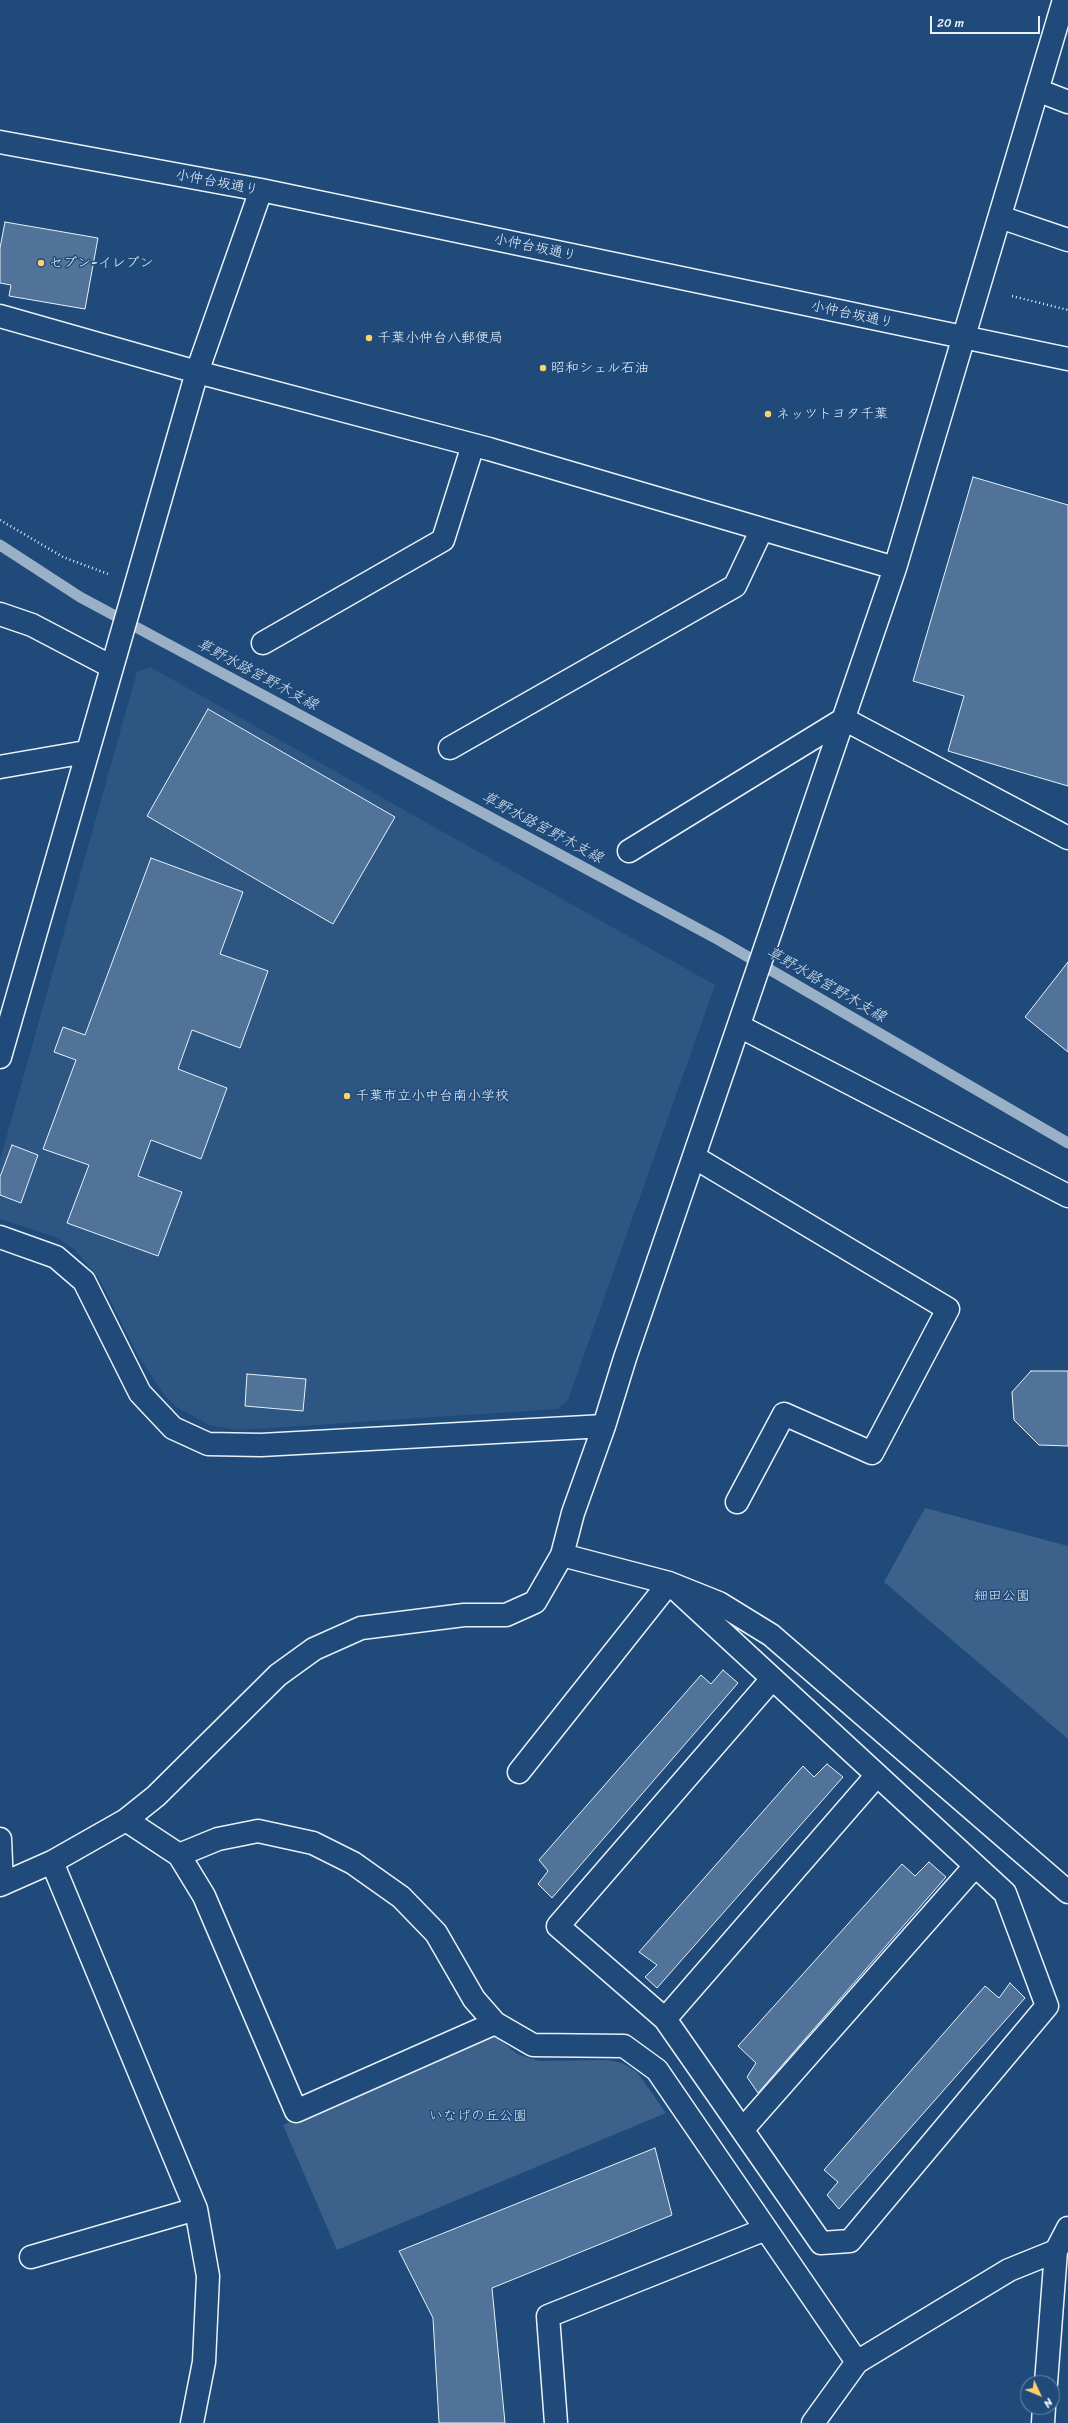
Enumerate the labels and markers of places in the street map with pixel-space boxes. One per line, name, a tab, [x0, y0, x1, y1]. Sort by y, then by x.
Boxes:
place label: セブン-イレブン	[49, 255, 153, 271]
marker: セブン-イレブン	[36, 258, 46, 268]
place label: 千葉小仲台八郵便局	[377, 330, 503, 346]
marker: 千葉小仲台八郵便局	[364, 333, 374, 343]
place label: 昭和シェル石油	[551, 360, 649, 376]
marker: 昭和シェル石油	[538, 363, 548, 373]
place label: ネッツトヨタ千葉	[776, 406, 888, 422]
marker: ネッツトヨタ千葉	[763, 409, 773, 419]
place label: 千葉市立小中台南小学校	[355, 1088, 509, 1104]
marker: 千葉市立小中台南小学校	[342, 1091, 352, 1101]

